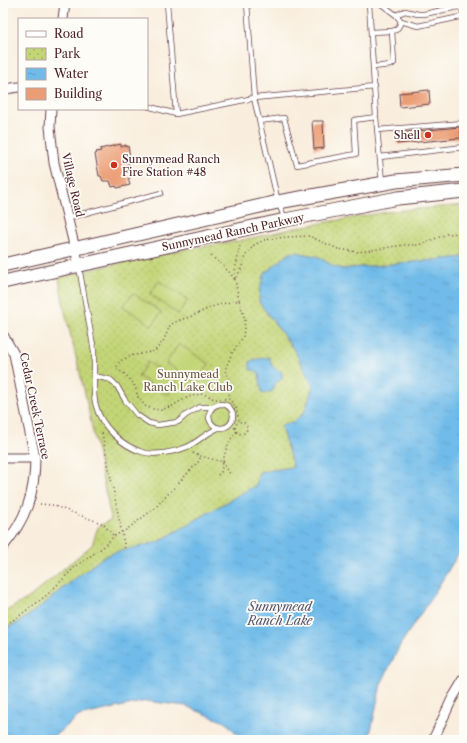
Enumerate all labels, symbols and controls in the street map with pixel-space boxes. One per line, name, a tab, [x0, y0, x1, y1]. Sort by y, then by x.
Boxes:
legend	[18, 18, 148, 110]
text: Road	[54, 26, 84, 41]
text: Park	[54, 46, 81, 61]
text: Water	[53, 66, 88, 81]
text: Building	[54, 86, 102, 101]
place label: Shell	[394, 128, 421, 142]
marker: Shell	[423, 130, 433, 140]
street label: Village Road	[59, 150, 87, 219]
place label: Sunnymead Ranch Fire Station #48	[122, 152, 220, 179]
marker: Sunnymead Ranch Fire Station #48	[109, 160, 119, 170]
street label: Sunnymead Ranch Parkway	[161, 210, 306, 254]
street label: Cedar Creek Terrace	[17, 351, 53, 461]
park label: Sunnymead Ranch Lake Club	[143, 367, 233, 394]
water label: Sunnymead Ranch Lake	[247, 599, 314, 628]

